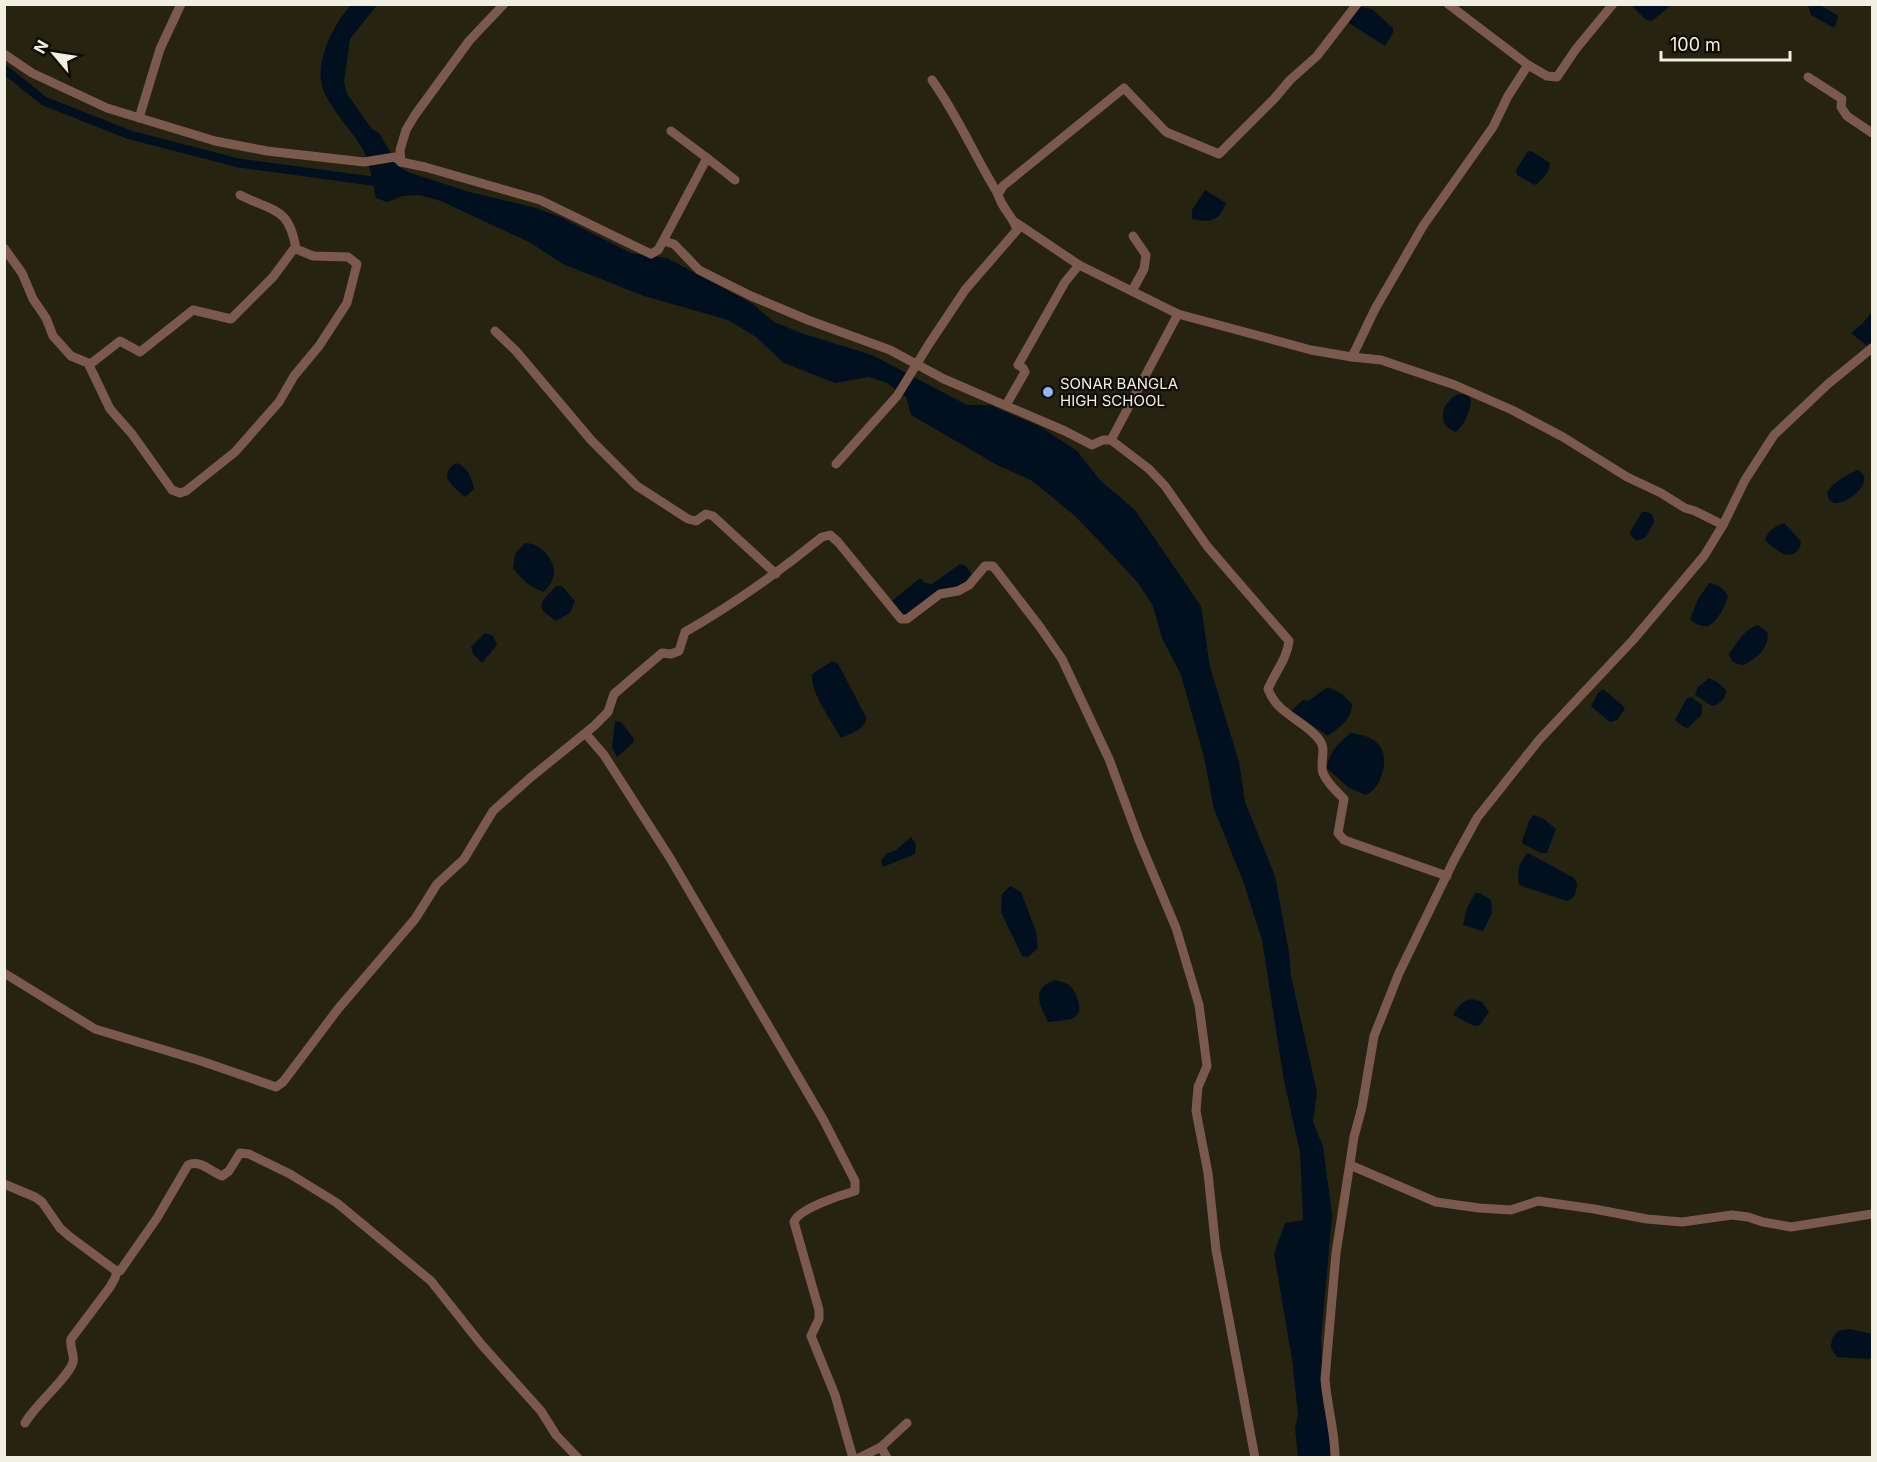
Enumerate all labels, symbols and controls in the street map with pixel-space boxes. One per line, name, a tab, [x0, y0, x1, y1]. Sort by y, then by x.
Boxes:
north arrow	[24, 24, 84, 84]
scale bar	[1661, 24, 1790, 62]
text: 100 m	[1670, 34, 1721, 55]
text: N	[29, 37, 53, 57]
place label: SONAR BANGLA HIGH SCHOOL	[1060, 374, 1178, 410]
marker: SONAR BANGLA HIGH SCHOOL	[1041, 385, 1055, 399]

